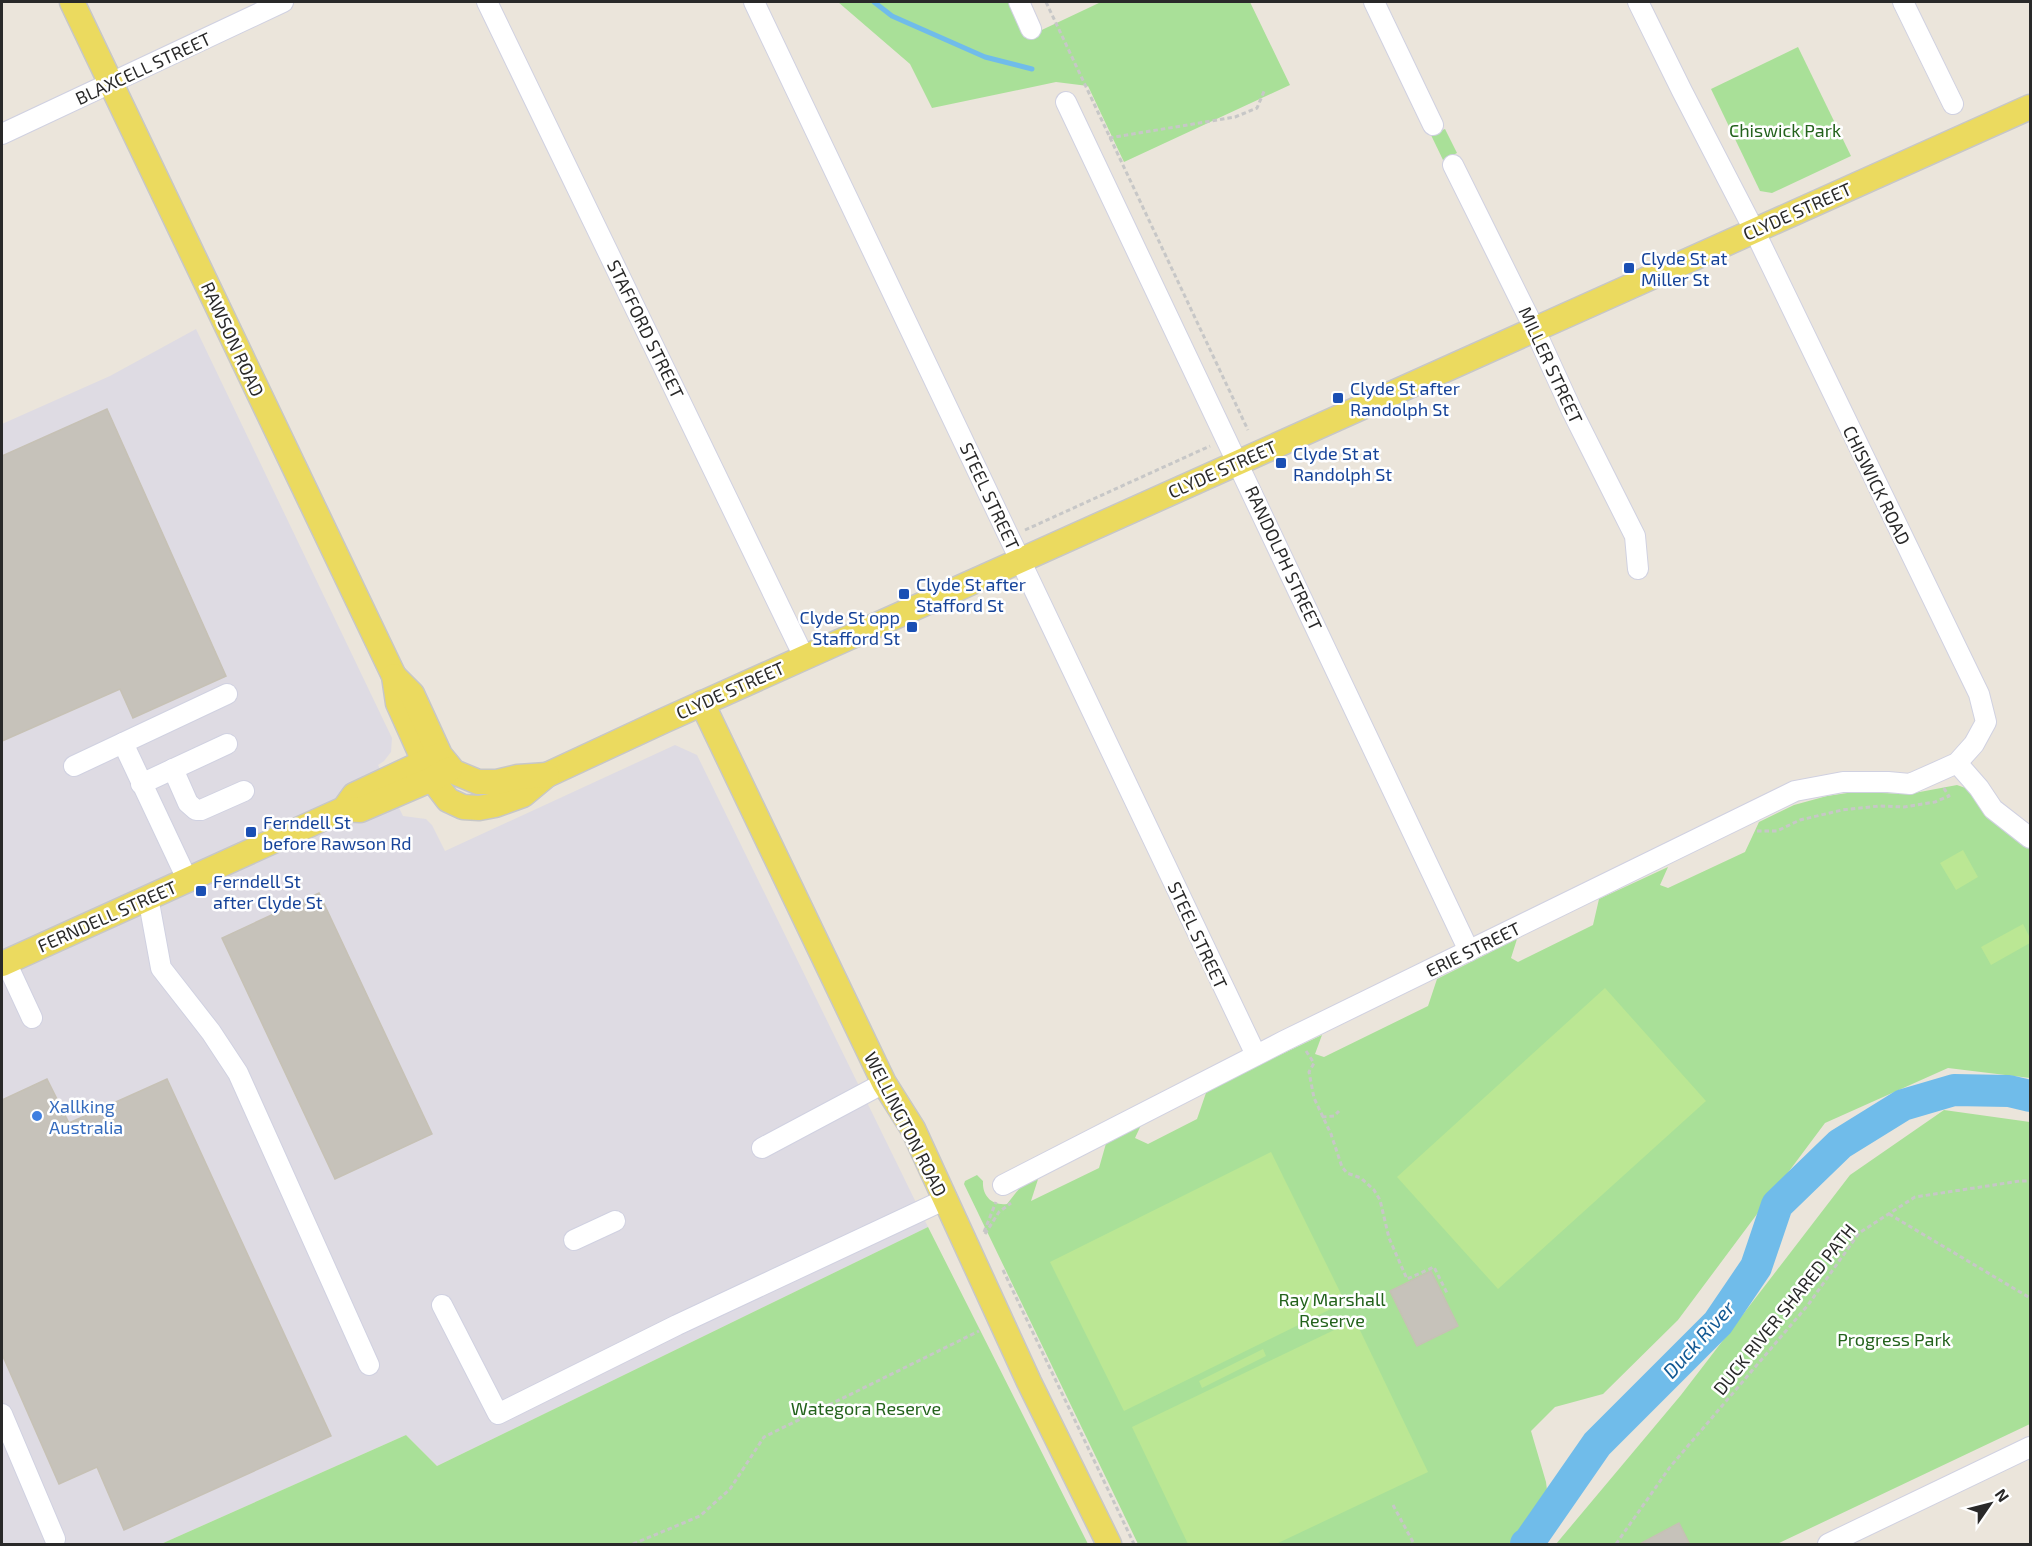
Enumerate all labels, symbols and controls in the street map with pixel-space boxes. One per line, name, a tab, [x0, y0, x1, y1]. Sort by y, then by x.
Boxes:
street label: BLAXCELL STREET	[72, 27, 215, 109]
park label: Chiswick Park	[1729, 119, 1841, 141]
street label: CLYDE STREET	[1739, 177, 1855, 245]
place label: Clyde St at Miller St	[1641, 247, 1727, 290]
street label: STAFFORD STREET	[603, 256, 689, 402]
marker: Clyde St at Miller St	[1622, 261, 1636, 275]
street label: RAWSON ROAD	[197, 278, 269, 400]
street label: MILLER STREET	[1514, 303, 1588, 427]
place label: Clyde St after Randolph St	[1350, 377, 1460, 420]
marker: Clyde St after Randolph St	[1331, 391, 1345, 405]
street label: CHISWICK ROAD	[1839, 422, 1915, 548]
street label: CLYDE STREET	[1164, 435, 1280, 503]
street label: STEEL STREET	[956, 439, 1025, 554]
place label: Clyde St at Randolph St	[1293, 442, 1392, 485]
marker: Clyde St at Randolph St	[1274, 456, 1288, 470]
street label: RANDOLPH STREET	[1241, 482, 1327, 634]
place label: Clyde St after Stafford St	[916, 573, 1026, 616]
marker: Clyde St after Stafford St	[897, 587, 911, 601]
place label: Clyde St opp Stafford St	[799, 606, 900, 649]
marker: Clyde St opp Stafford St	[905, 620, 919, 634]
street label: CLYDE STREET	[672, 656, 788, 724]
place label: Ferndell St before Rawson Rd	[263, 811, 412, 854]
marker: Ferndell St before Rawson Rd	[244, 825, 258, 839]
place label: Ferndell St after Clyde St	[213, 870, 323, 913]
street label: FERNDELL STREET	[34, 875, 180, 957]
street label: STEEL STREET	[1164, 878, 1233, 993]
marker: Ferndell St after Clyde St	[194, 884, 208, 898]
street label: ERIE STREET	[1422, 916, 1524, 981]
street label: WELLINGTON ROAD	[860, 1048, 952, 1200]
place label: Xallking Australia	[49, 1095, 123, 1138]
marker: Xallking Australia	[30, 1109, 44, 1123]
street label: DUCK RIVER SHARED PATH	[1708, 1219, 1860, 1399]
park label: Ray Marshall Reserve	[1278, 1288, 1386, 1331]
water label: Duck River	[1657, 1295, 1740, 1383]
park label: Progress Park	[1837, 1328, 1951, 1350]
park label: Wategora Reserve	[791, 1397, 941, 1419]
north arrow	[1960, 1474, 2020, 1534]
text: N	[1992, 1485, 2014, 1505]

